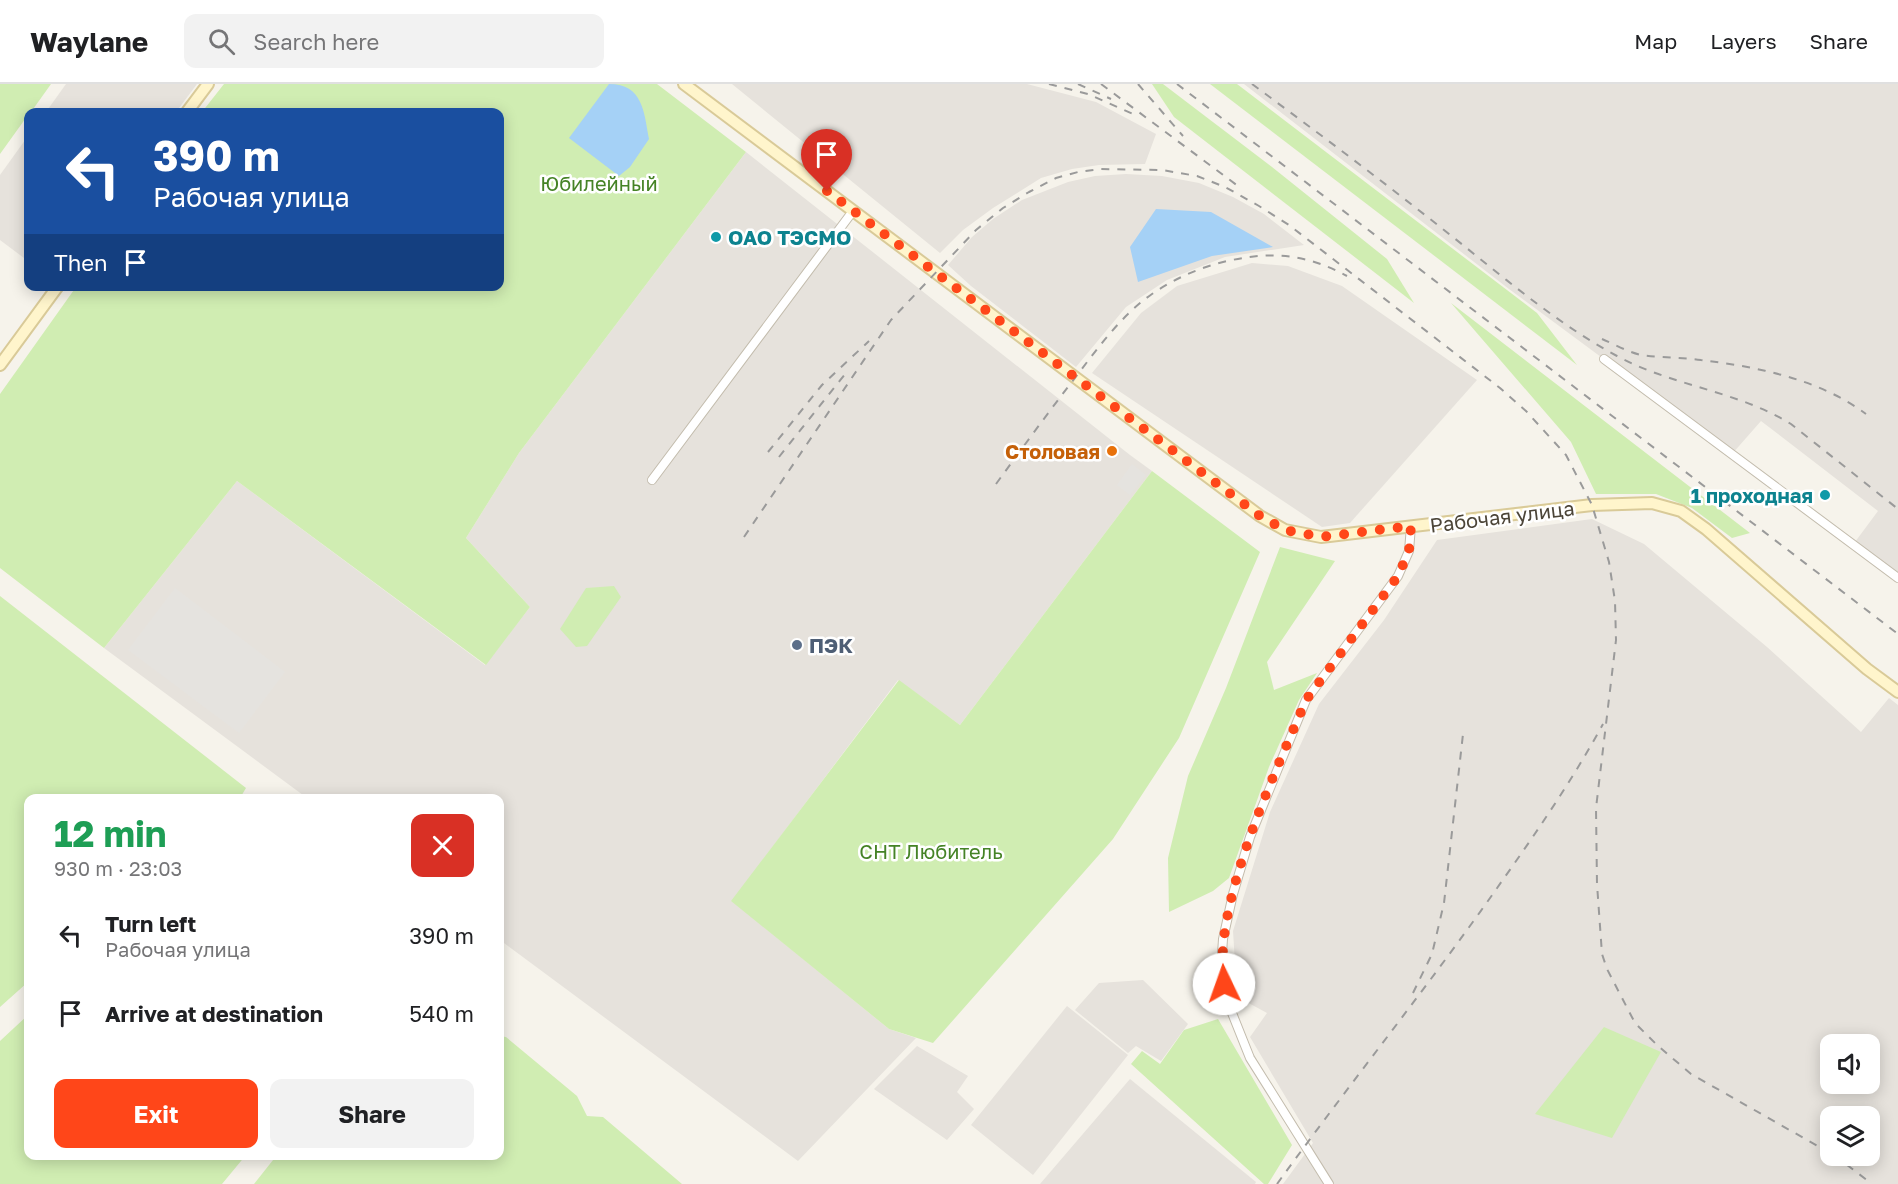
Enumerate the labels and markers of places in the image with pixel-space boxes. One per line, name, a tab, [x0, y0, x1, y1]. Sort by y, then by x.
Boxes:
pin	[801, 129, 852, 191]
place label: ОАО ТЭСМО	[728, 225, 851, 249]
marker: ОАО ТЭСМО	[709, 230, 723, 244]
place label: Столовая	[1005, 439, 1100, 463]
marker: Столовая	[1105, 444, 1119, 458]
place label: 1 проходная	[1691, 483, 1813, 507]
marker: 1 проходная	[1818, 488, 1832, 502]
place label: ПЭК	[809, 633, 853, 657]
marker: ПЭК	[790, 638, 804, 652]

